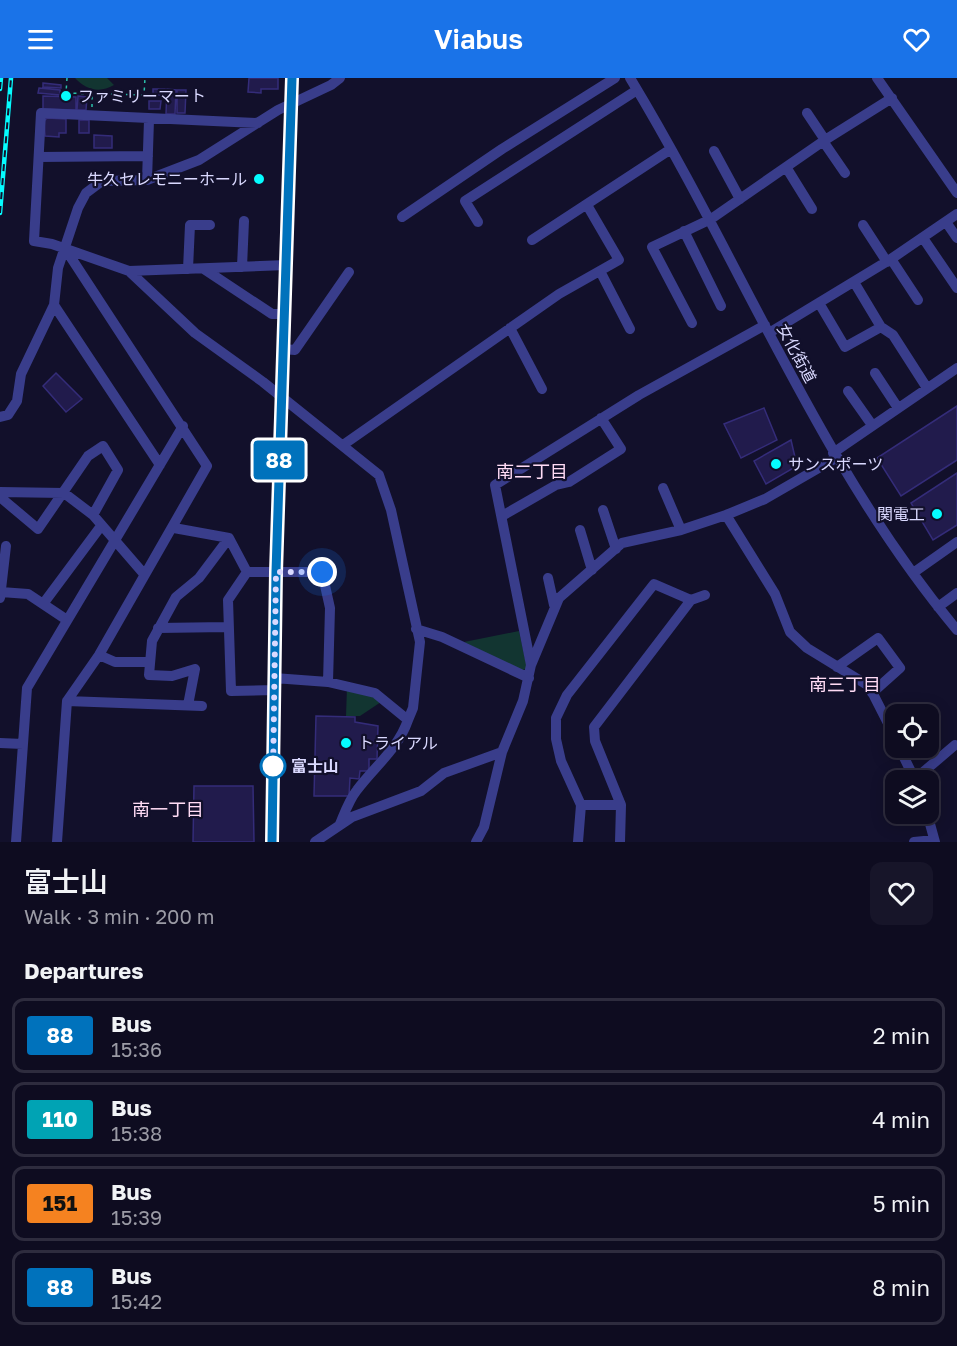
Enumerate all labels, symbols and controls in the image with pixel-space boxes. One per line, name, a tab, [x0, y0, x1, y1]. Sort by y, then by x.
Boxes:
icon: menu	[24, 23, 57, 56]
text: Viabus	[434, 23, 523, 55]
icon: heart	[900, 23, 933, 56]
place label: ファミリーマート	[78, 86, 206, 106]
marker: ファミリーマート	[59, 89, 73, 103]
place label: 牛久セレモニーホール	[87, 169, 247, 189]
marker: 牛久セレモニーホール	[252, 172, 266, 186]
street label: 女化街道	[773, 320, 821, 386]
line badge: 88	[252, 440, 306, 479]
text: 88	[266, 447, 292, 473]
place label: サンスポーツ	[788, 454, 883, 474]
marker: サンスポーツ	[769, 457, 783, 471]
district label: 南二丁目	[496, 460, 568, 482]
place label: 関電工	[877, 504, 925, 524]
marker: 関電工	[930, 507, 944, 521]
your location	[307, 557, 337, 587]
district label: 南三丁目	[809, 673, 881, 695]
map controls	[885, 704, 939, 824]
button: locate	[885, 704, 939, 758]
place label: トライアル	[358, 733, 438, 753]
marker: トライアル	[339, 736, 353, 750]
marker: 富士山	[260, 753, 286, 779]
place label: 富士山	[291, 756, 339, 776]
button: layers	[885, 770, 939, 824]
district label: 南一丁目	[132, 798, 204, 820]
button: heart	[870, 862, 933, 925]
text: 富士山	[24, 865, 108, 898]
text: Walk · 3 min · 200 m	[24, 904, 215, 928]
text: Departures	[24, 957, 143, 984]
text: Bus	[111, 1010, 152, 1037]
text: 88	[47, 1022, 73, 1048]
text: 2 min	[873, 1022, 930, 1049]
text: 15:36	[111, 1037, 162, 1061]
text: Bus	[111, 1094, 152, 1121]
text: 110	[42, 1106, 78, 1132]
text: 4 min	[872, 1106, 930, 1133]
text: 15:38	[111, 1121, 162, 1145]
text: Bus	[111, 1178, 152, 1205]
text: 151	[43, 1190, 77, 1216]
text: 5 min	[873, 1190, 930, 1217]
text: 15:39	[111, 1205, 162, 1229]
text: Bus	[111, 1262, 152, 1289]
text: 88	[47, 1274, 73, 1300]
text: 8 min	[872, 1274, 930, 1301]
text: 15:42	[111, 1289, 162, 1313]

